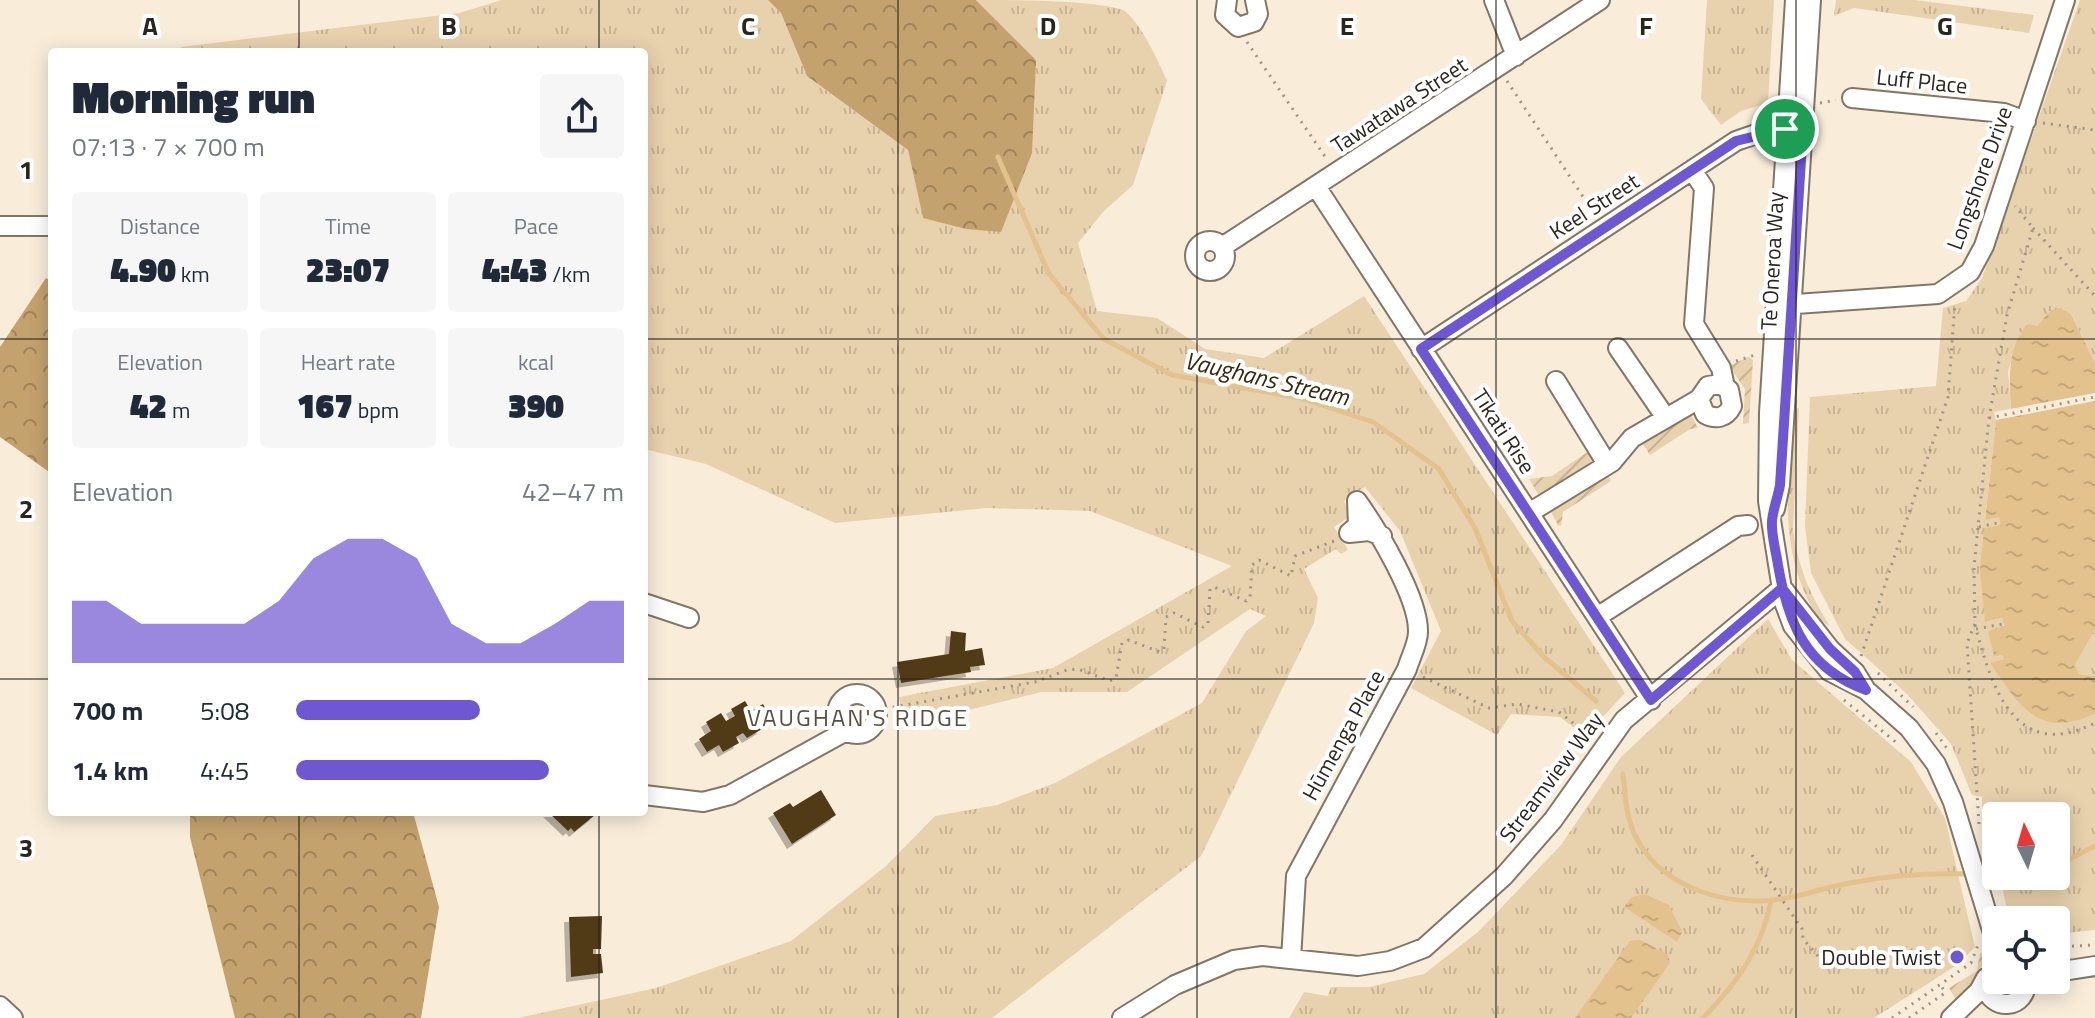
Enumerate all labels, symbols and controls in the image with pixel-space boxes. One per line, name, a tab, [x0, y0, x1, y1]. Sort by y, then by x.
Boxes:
text: A	[142, 6, 158, 45]
text: B	[441, 6, 457, 45]
text: C	[741, 6, 755, 45]
text: D	[1040, 6, 1056, 45]
text: E	[1340, 6, 1354, 45]
text: F	[1639, 6, 1653, 45]
text: G	[1937, 6, 1953, 45]
street label: Tawatawa Street	[1324, 48, 1474, 162]
street label: Luff Place	[1875, 59, 1969, 103]
text: Morning run	[72, 63, 315, 130]
button: share	[540, 74, 624, 158]
pin	[1751, 95, 1819, 163]
street label: Longshore Drive	[1937, 102, 2021, 254]
icon: arrive	[1763, 107, 1807, 151]
text: 07:13 · 7 × 700 m	[72, 127, 265, 166]
text: 1	[19, 150, 33, 189]
street label: Keel Street	[1542, 164, 1646, 248]
street label: Te Oneroa Way	[1751, 191, 1793, 331]
text: Distance	[120, 209, 200, 243]
text: Time	[325, 209, 371, 243]
text: Pace	[514, 209, 558, 243]
text: 4.90	[110, 243, 176, 295]
text: 23:07	[306, 243, 390, 295]
text: 4:43	[482, 243, 548, 295]
text: km	[176, 257, 210, 291]
text: /km	[548, 257, 590, 291]
water label: Vaughans Stream	[1181, 342, 1354, 415]
text: Elevation	[117, 345, 203, 379]
text: Heart rate	[301, 345, 395, 379]
text: kcal	[518, 345, 554, 379]
text: 42	[130, 379, 167, 431]
text: 167	[297, 379, 353, 431]
text: 390	[508, 379, 564, 431]
street label: Tīkati Rise	[1464, 382, 1544, 480]
text: m	[167, 393, 190, 427]
text: bpm	[353, 393, 399, 427]
text: Elevation	[72, 472, 173, 511]
text: 42–47 m	[522, 472, 624, 511]
text: 2	[19, 489, 33, 528]
street label: Hūmenga Place	[1293, 663, 1393, 807]
text: 700 m	[72, 691, 143, 730]
text: 5:08	[200, 691, 249, 730]
district label: VAUGHAN'S RIDGE	[747, 699, 969, 735]
street label: Streamview Way	[1490, 704, 1612, 850]
text: 1.4 km	[72, 751, 149, 790]
text: 4:45	[200, 751, 249, 790]
north arrow	[1982, 802, 2070, 890]
map controls	[1982, 802, 2070, 994]
text: 3	[19, 828, 33, 867]
button: locate	[1982, 906, 2070, 994]
place label: Double Twist	[1821, 940, 1941, 974]
marker: Double Twist	[1948, 948, 1966, 966]

